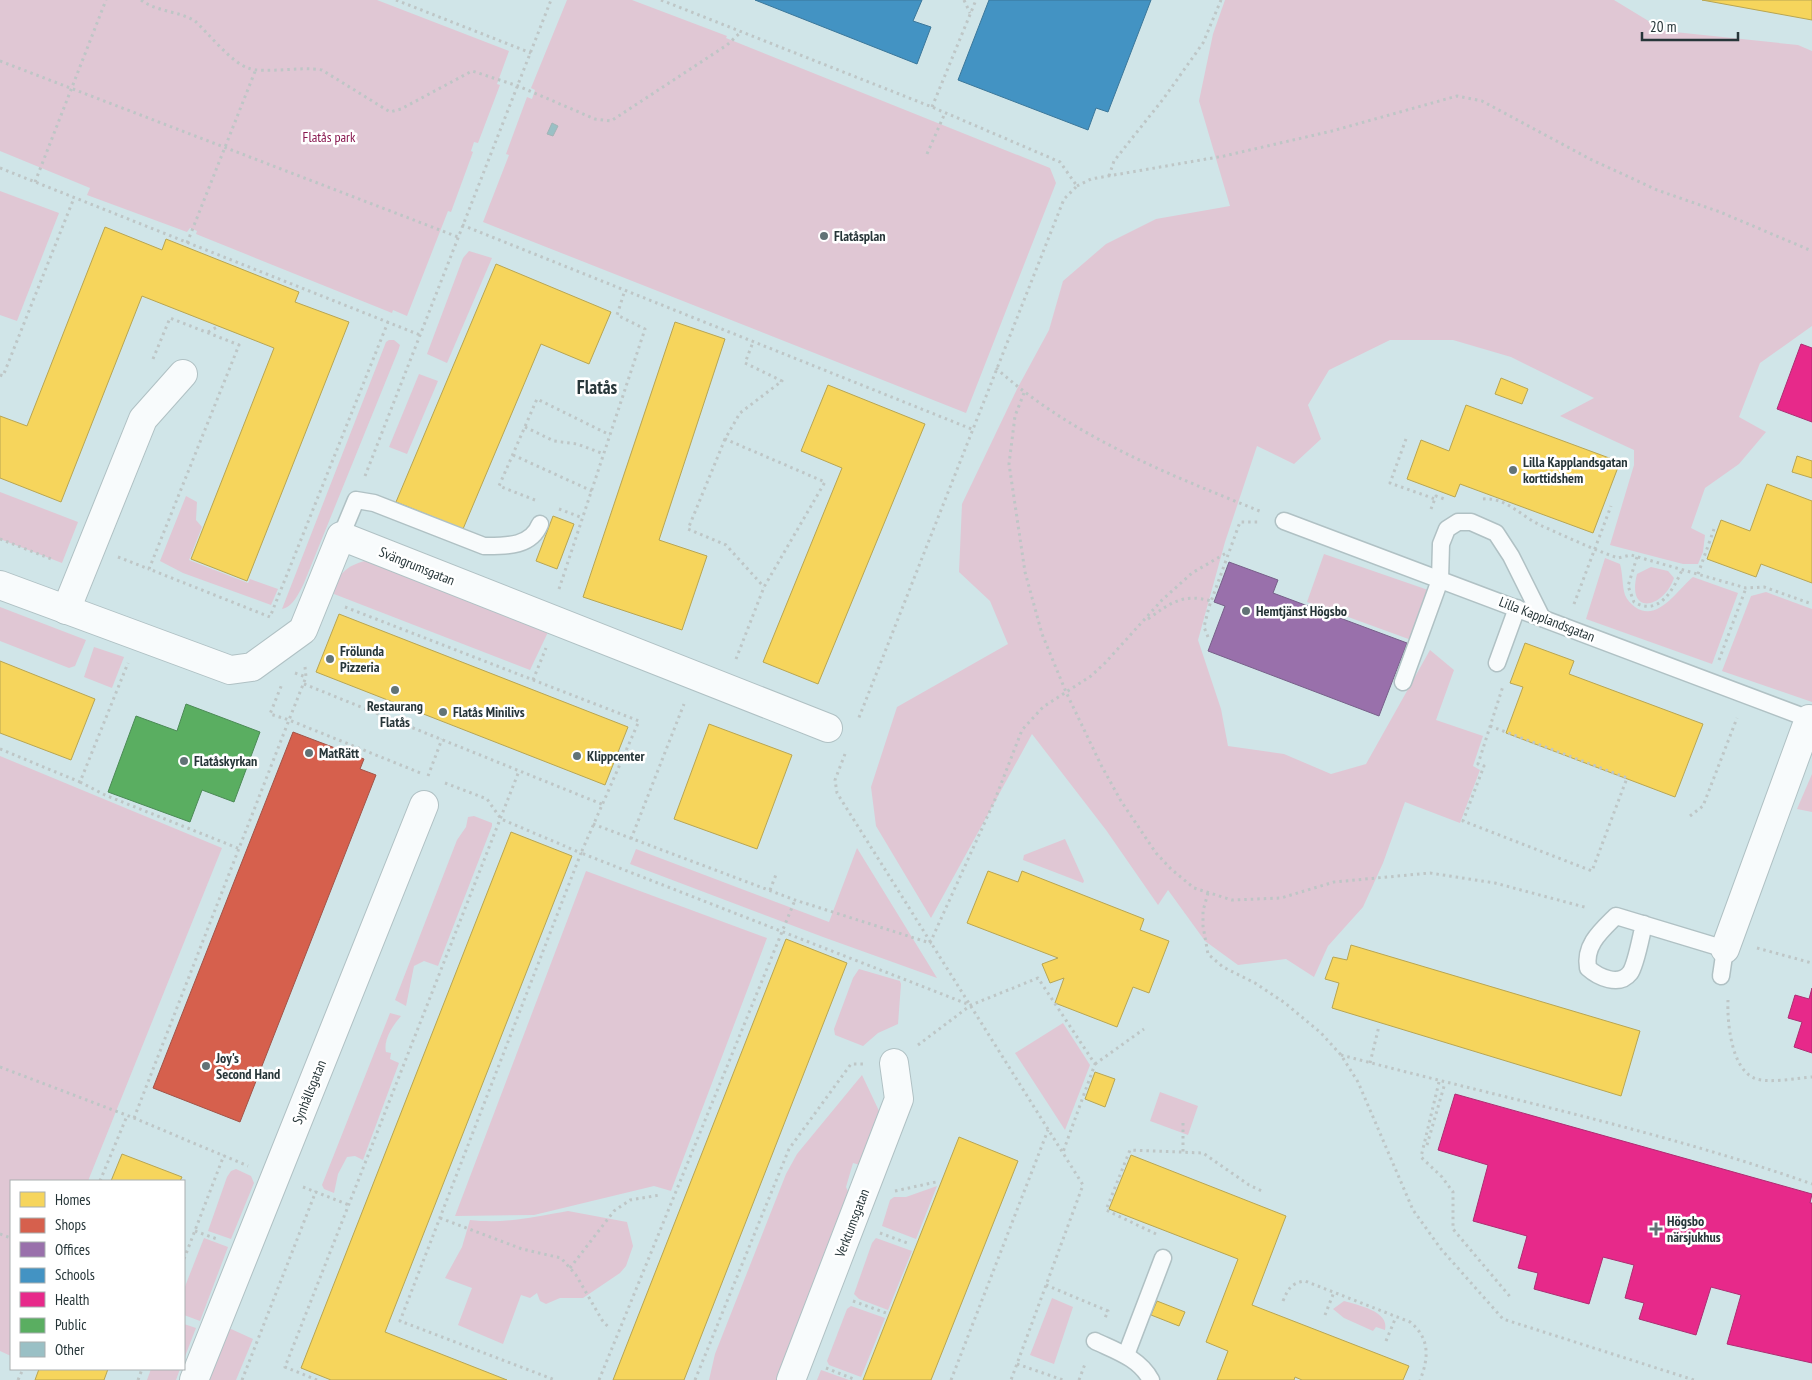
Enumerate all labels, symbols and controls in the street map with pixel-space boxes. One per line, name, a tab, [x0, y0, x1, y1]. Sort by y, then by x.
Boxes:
scale bar	[1642, 10, 1738, 42]
text: 20 m	[1650, 17, 1676, 36]
park label: Flatås park	[303, 128, 356, 146]
place label: Flatåsplan	[834, 227, 886, 245]
marker: Flatåsplan	[818, 230, 830, 242]
district label: Flatås	[577, 375, 618, 399]
place label: Lilla Kapplandsgatan korttidshem	[1523, 453, 1628, 487]
marker: Lilla Kapplandsgatan korttidshem	[1507, 464, 1519, 476]
street label: Svängrumsgatan	[376, 543, 458, 589]
street label: Lilla Kapplandsgatan	[1496, 592, 1598, 646]
place label: Hemtjänst Högsbo	[1256, 602, 1347, 620]
marker: Hemtjänst Högsbo	[1240, 605, 1252, 617]
place label: Frölunda Pizzeria	[340, 642, 384, 676]
marker: Frölunda Pizzeria	[324, 653, 336, 665]
marker: Restaurang Flatås	[389, 684, 401, 696]
place label: Restaurang Flatås	[367, 697, 423, 731]
place label: Flatås Minilivs	[453, 703, 525, 721]
marker: Flatås Minilivs	[437, 706, 449, 718]
place label: MatRätt	[319, 744, 359, 762]
marker: MatRätt	[303, 747, 315, 759]
place label: Klippcenter	[587, 747, 645, 765]
marker: Klippcenter	[571, 750, 583, 762]
place label: Flatåskyrkan	[194, 752, 257, 770]
marker: Flatåskyrkan	[178, 755, 190, 767]
place label: Joy's Second Hand	[215, 1049, 280, 1083]
street label: Synhållsgatan	[288, 1057, 330, 1127]
marker: Joy's Second Hand	[200, 1060, 212, 1072]
legend	[10, 1180, 185, 1370]
street label: Verktumsgatan	[830, 1186, 873, 1261]
text: Homes	[55, 1190, 91, 1209]
place label: Högsbo närsjukhus	[1667, 1212, 1721, 1246]
text: Shops	[55, 1215, 86, 1234]
marker: Högsbo närsjukhus	[1649, 1222, 1663, 1236]
text: Offices	[55, 1240, 90, 1259]
text: Schools	[55, 1265, 95, 1284]
text: Health	[55, 1290, 89, 1309]
text: Public	[55, 1315, 87, 1334]
text: Other	[55, 1340, 85, 1359]

